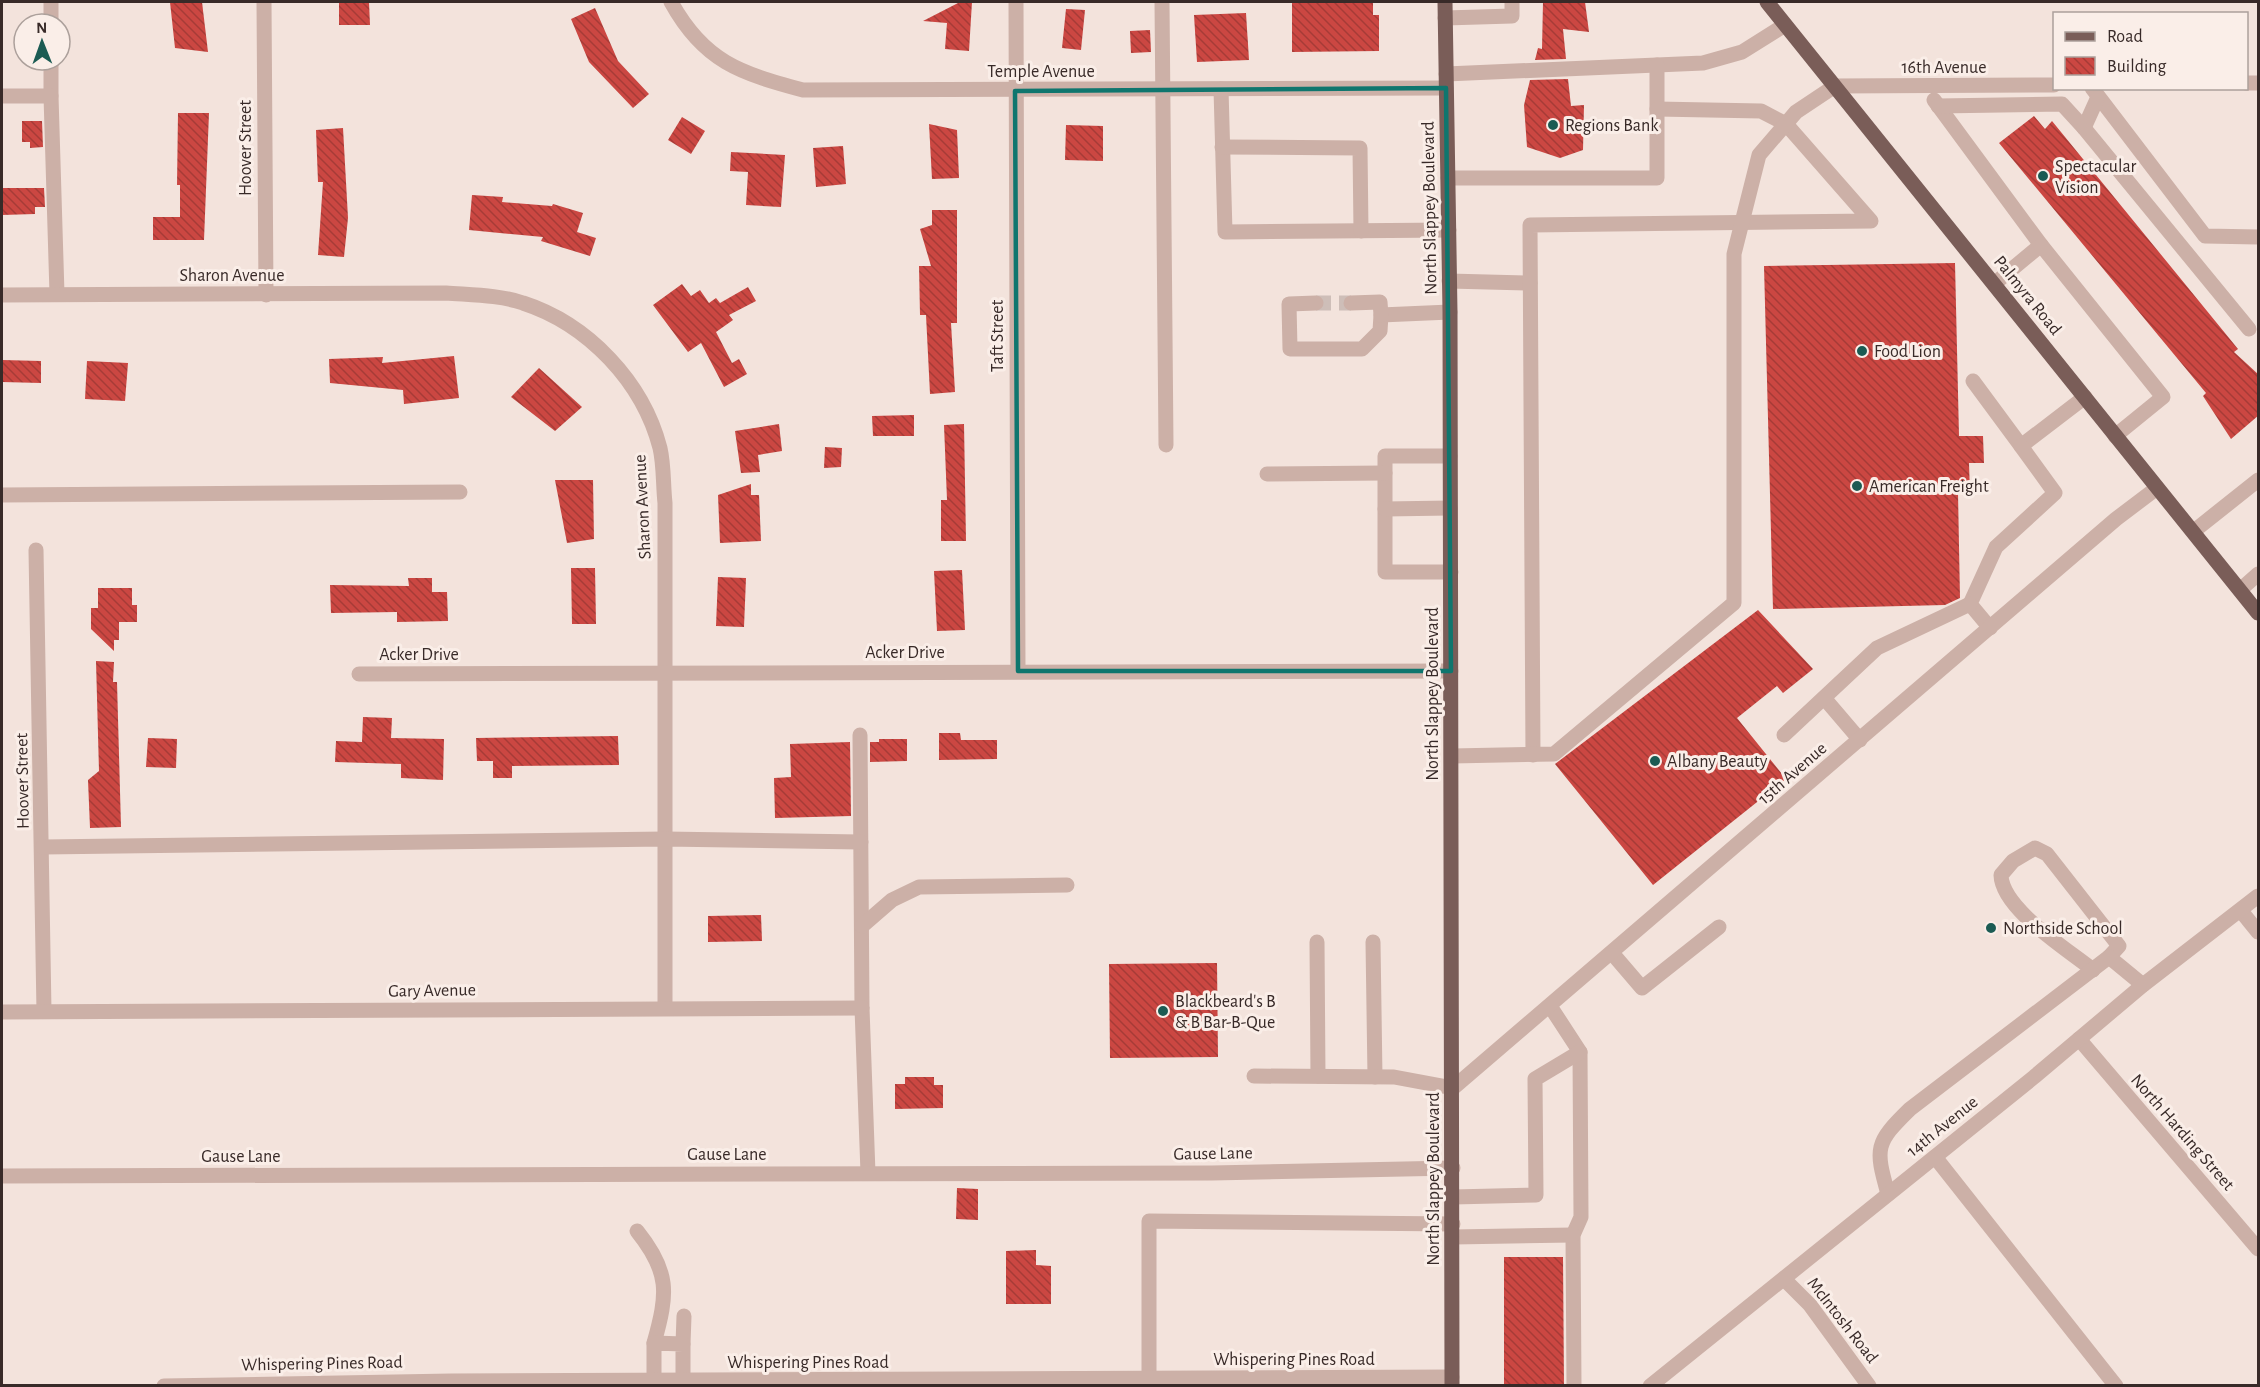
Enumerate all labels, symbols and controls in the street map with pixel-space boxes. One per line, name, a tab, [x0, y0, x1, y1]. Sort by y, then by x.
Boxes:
north arrow	[12, 12, 72, 72]
legend	[2053, 12, 2248, 90]
text: N	[36, 20, 47, 36]
text: Road	[2107, 28, 2143, 46]
text: Building	[2107, 58, 2167, 76]
street label: 16th Avenue	[1901, 59, 1987, 77]
street label: Temple Avenue	[987, 63, 1095, 81]
street label: Hoover Street	[237, 100, 255, 196]
place label: Regions Bank	[1565, 117, 1659, 135]
marker: Regions Bank	[1546, 118, 1560, 132]
street label: North Slappey Boulevard	[1419, 121, 1441, 295]
place label: Spectacular Vision	[2055, 158, 2137, 197]
marker: Spectacular Vision	[2036, 169, 2050, 183]
street label: Palmyra Road	[1990, 253, 2064, 339]
street label: Sharon Avenue	[180, 267, 285, 285]
street label: Taft Street	[989, 300, 1007, 372]
place label: Food Lion	[1874, 343, 1941, 361]
marker: Food Lion	[1855, 344, 1869, 358]
street label: Sharon Avenue	[631, 454, 655, 560]
place label: American Freight	[1869, 478, 1989, 496]
marker: American Freight	[1850, 479, 1864, 493]
street label: North Slappey Boulevard	[1424, 607, 1442, 781]
street label: Acker Drive	[865, 644, 945, 662]
street label: Acker Drive	[379, 646, 459, 664]
street label: Hoover Street	[13, 732, 33, 829]
street label: 15th Avenue	[1755, 739, 1830, 808]
place label: Albany Beauty	[1667, 753, 1768, 771]
marker: Albany Beauty	[1648, 754, 1662, 768]
place label: Northside School	[2003, 920, 2123, 938]
marker: Northside School	[1984, 921, 1998, 935]
street label: Gary Avenue	[388, 981, 476, 1001]
place label: Blackbeard's B & B Bar-B-Que	[1175, 993, 1276, 1032]
marker: Blackbeard's B & B Bar-B-Que	[1156, 1004, 1170, 1018]
street label: North Harding Street	[2127, 1071, 2238, 1194]
street label: North Slappey Boulevard	[1425, 1092, 1443, 1266]
street label: 14th Avenue	[1904, 1093, 1981, 1161]
street label: Gause Lane	[1173, 1144, 1253, 1164]
street label: Gause Lane	[687, 1146, 767, 1164]
street label: Gause Lane	[201, 1148, 281, 1166]
street label: McIntosh Road	[1803, 1274, 1881, 1367]
street label: Whispering Pines Road	[1213, 1351, 1375, 1369]
street label: Whispering Pines Road	[241, 1354, 403, 1374]
street label: Whispering Pines Road	[727, 1354, 889, 1372]

